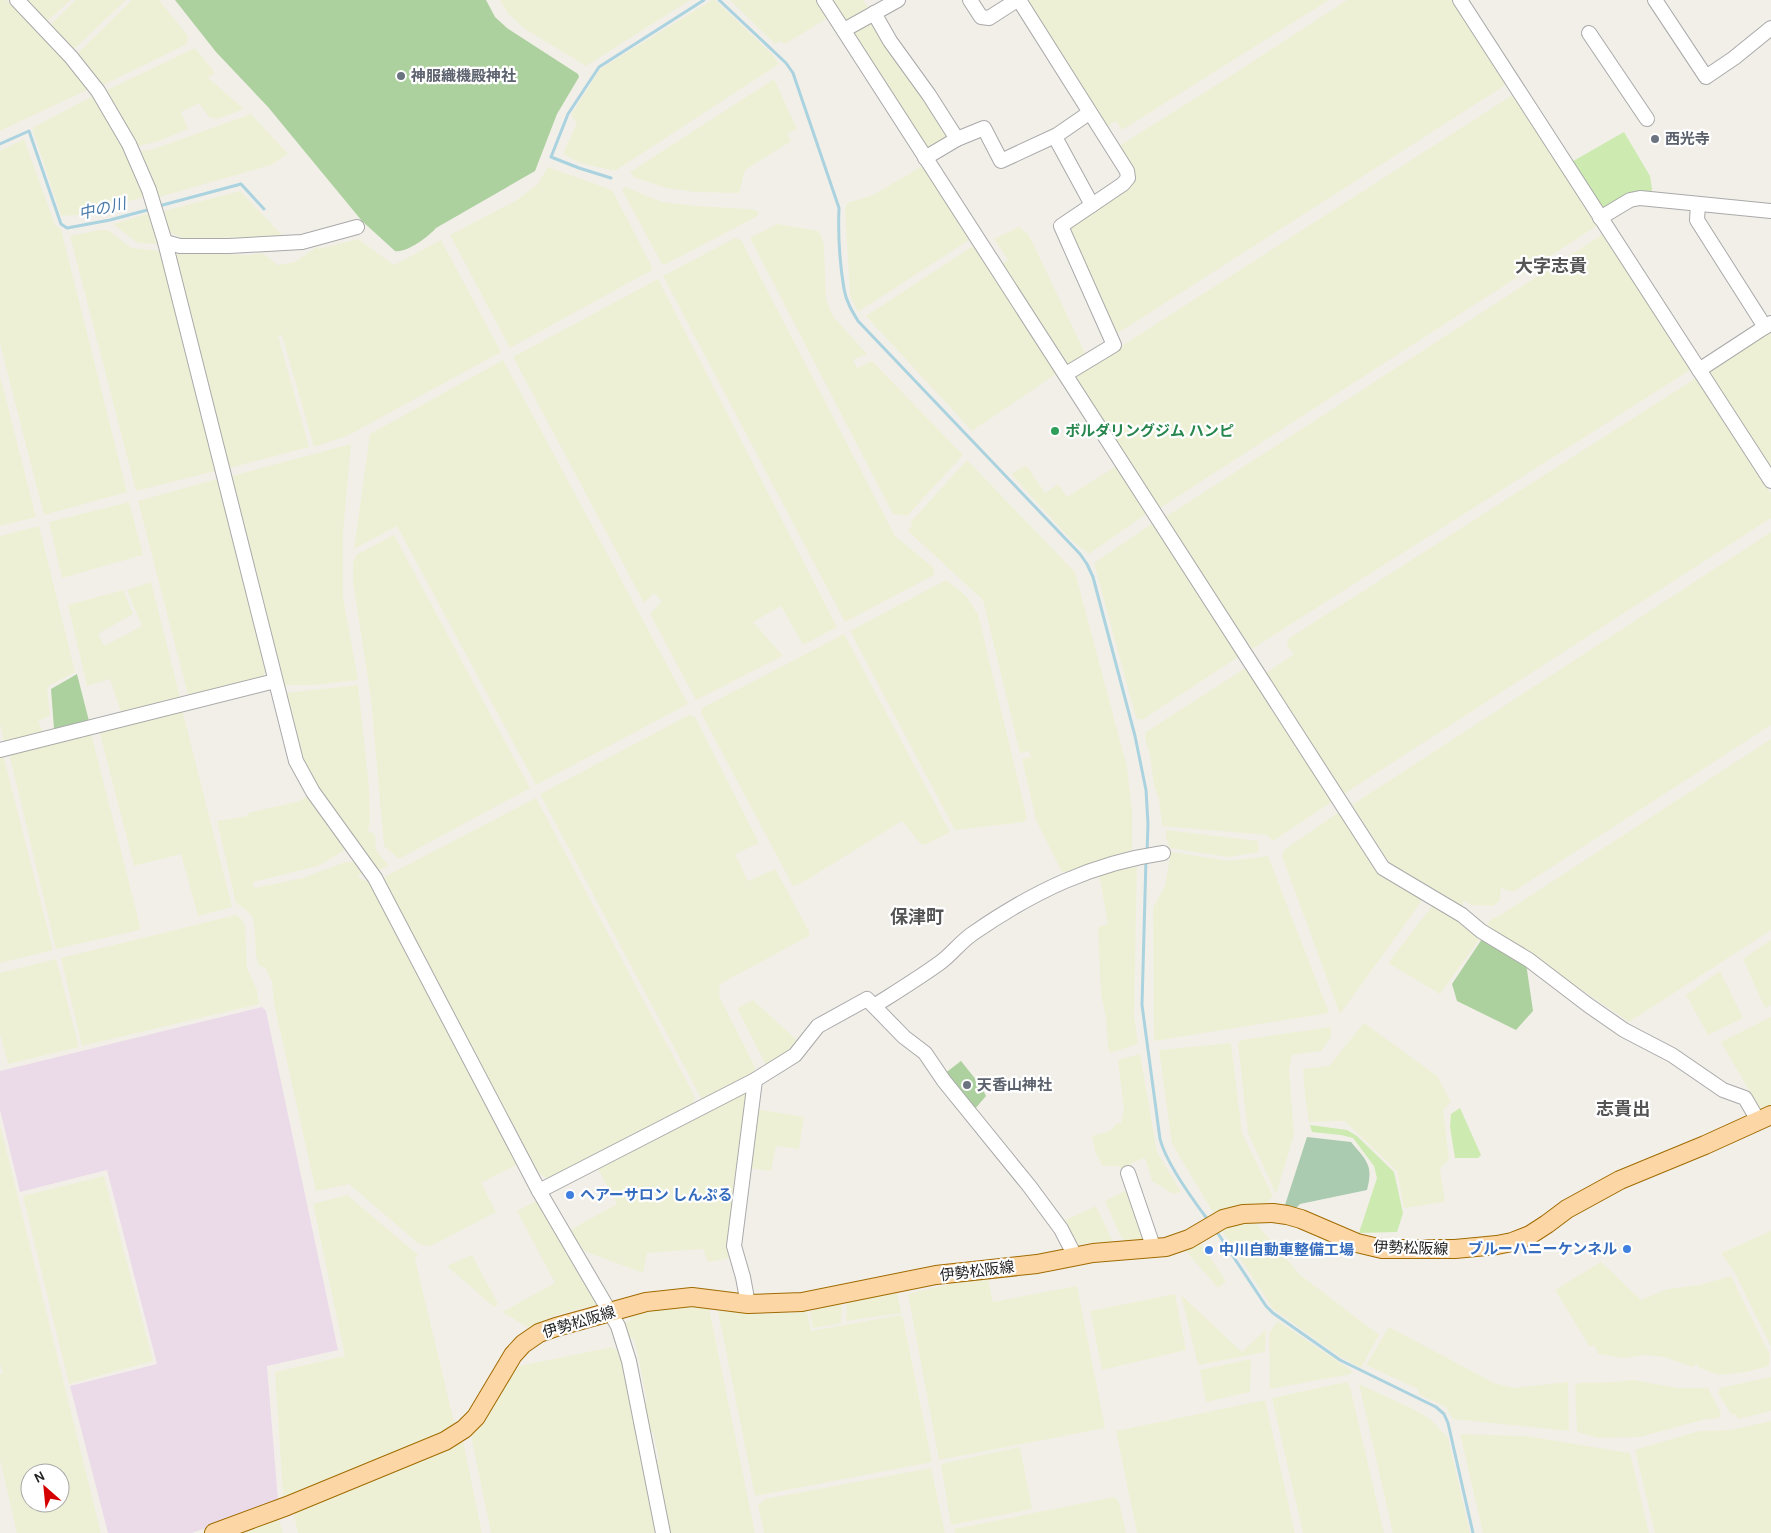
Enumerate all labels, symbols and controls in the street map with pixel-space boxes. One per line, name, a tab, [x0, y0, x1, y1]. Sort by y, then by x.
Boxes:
place label: 神服織機殿神社	[410, 67, 516, 85]
marker: 神服織機殿神社	[395, 70, 407, 82]
place label: 西光寺	[1665, 130, 1710, 148]
marker: 西光寺	[1649, 133, 1661, 145]
water label: 中の川	[77, 193, 130, 223]
district label: 大字志貴	[1515, 255, 1587, 277]
place label: ボルダリングジム ハンピ	[1065, 422, 1234, 440]
marker: ボルダリングジム ハンピ	[1049, 425, 1061, 437]
district label: 保津町	[890, 906, 944, 928]
place label: 天香山神社	[977, 1076, 1052, 1094]
marker: 天香山神社	[961, 1079, 973, 1091]
district label: 志貴出	[1596, 1098, 1650, 1120]
place label: ヘアーサロン しんぷる	[580, 1186, 733, 1204]
marker: ヘアーサロン しんぷる	[564, 1189, 576, 1201]
street label: 伊勢松阪線	[1373, 1238, 1449, 1258]
place label: ブルーハニーケンネル	[1468, 1240, 1617, 1258]
place label: 中川自動車整備工場	[1219, 1241, 1354, 1259]
marker: ブルーハニーケンネル	[1621, 1243, 1633, 1255]
marker: 中川自動車整備工場	[1203, 1244, 1215, 1256]
street label: 伊勢松阪線	[939, 1257, 1015, 1285]
street label: 伊勢松阪線	[540, 1302, 618, 1342]
north arrow	[20, 1463, 70, 1513]
text: N	[31, 1467, 48, 1487]

